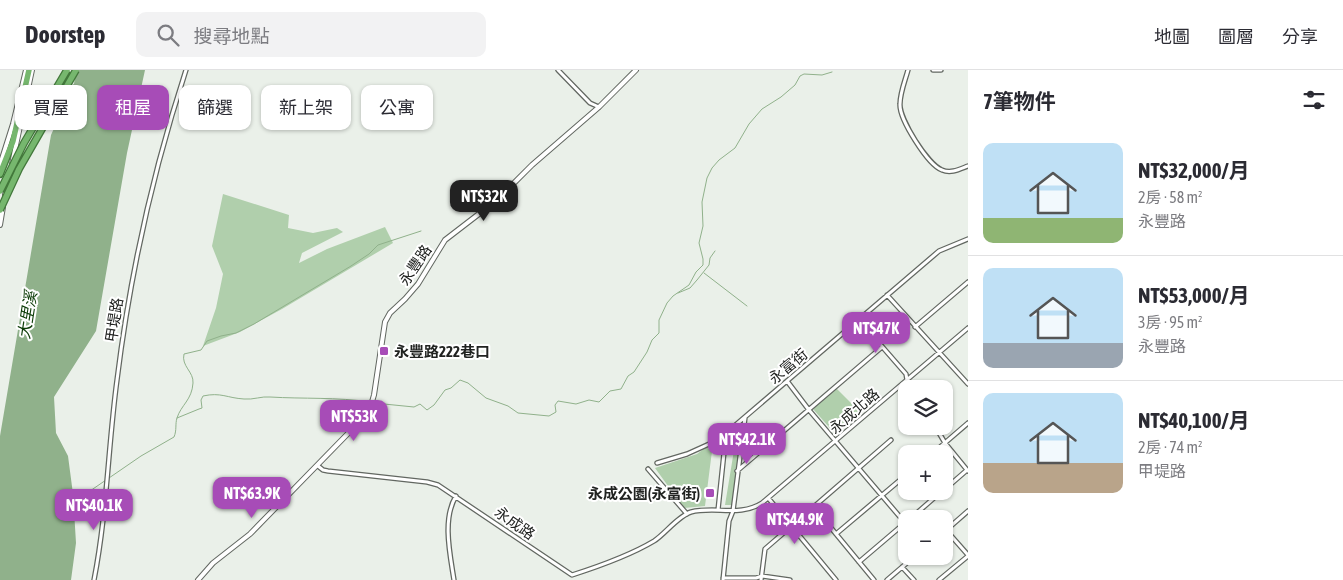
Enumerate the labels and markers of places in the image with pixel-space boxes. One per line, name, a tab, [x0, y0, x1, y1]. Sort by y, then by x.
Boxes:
pin: NT$32K	[443, 180, 525, 222]
pin: NT$47K	[835, 312, 917, 354]
place label: 永豐路222巷口	[394, 343, 490, 360]
marker: 永豐路222巷口	[378, 345, 390, 357]
pin: NT$53K	[313, 400, 395, 442]
pin: NT$42.1K	[695, 422, 799, 465]
pin: NT$63.9K	[200, 476, 304, 519]
place label: 永成公園(永富街)	[588, 485, 700, 502]
marker: 永成公園(永富街)	[704, 487, 716, 499]
pin: NT$40.1K	[42, 488, 146, 531]
pin: NT$44.9K	[743, 502, 847, 545]

